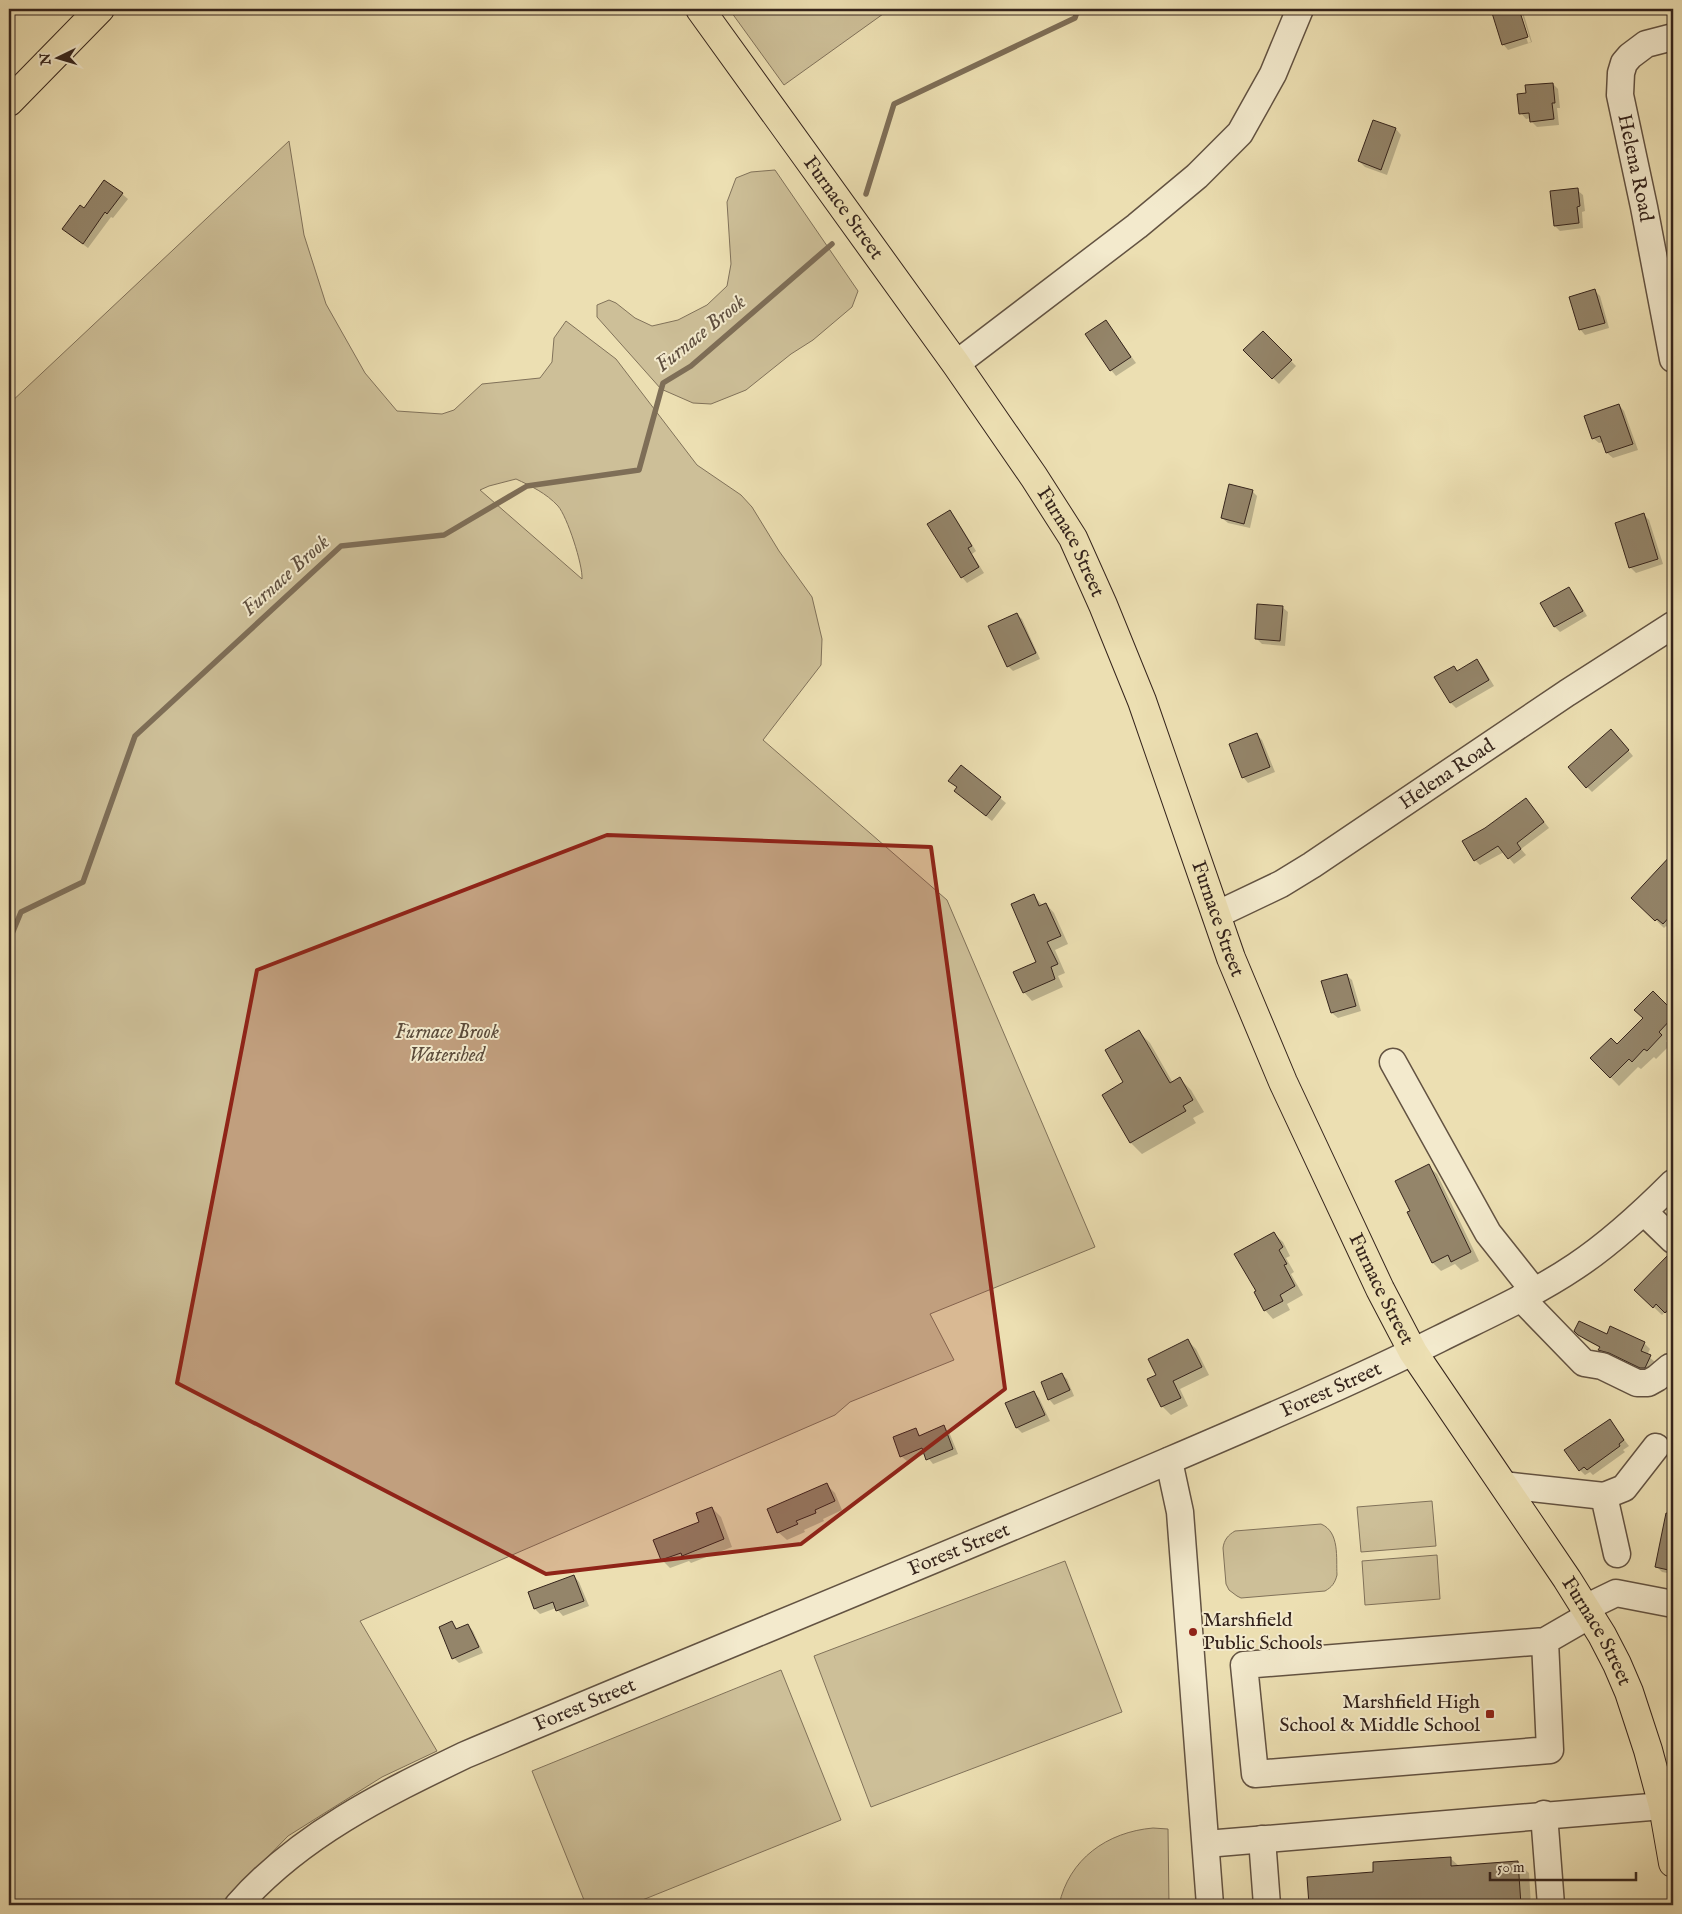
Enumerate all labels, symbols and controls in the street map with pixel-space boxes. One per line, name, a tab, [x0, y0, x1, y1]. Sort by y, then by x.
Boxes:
north arrow	[32, 32, 82, 82]
text: N	[37, 52, 56, 67]
street label: Helena Road	[1612, 112, 1659, 224]
street label: Furnace Street	[798, 151, 889, 264]
water label: Furnace Brook	[650, 289, 752, 379]
street label: Furnace Street	[1031, 482, 1110, 601]
water label: Furnace Brook	[236, 529, 336, 623]
street label: Helena Road	[1394, 733, 1500, 815]
street label: Furnace Street	[1186, 857, 1250, 981]
park label: Furnace Brook Watershed	[395, 1020, 499, 1068]
street label: Furnace Street	[1343, 1229, 1420, 1349]
street label: Forest Street	[1277, 1356, 1386, 1423]
street label: Forest Street	[904, 1517, 1014, 1582]
street label: Furnace Street	[1556, 1572, 1637, 1689]
place label: Marshfield Public Schools	[1203, 1608, 1323, 1656]
marker: Marshfield Public Schools	[1187, 1626, 1199, 1638]
street label: Forest Street	[530, 1672, 640, 1737]
place label: Marshfield High School & Middle School	[1279, 1690, 1481, 1738]
marker: Marshfield High School & Middle School	[1484, 1708, 1496, 1720]
scale bar	[1490, 1849, 1636, 1881]
text: 50 m	[1497, 1858, 1525, 1877]

